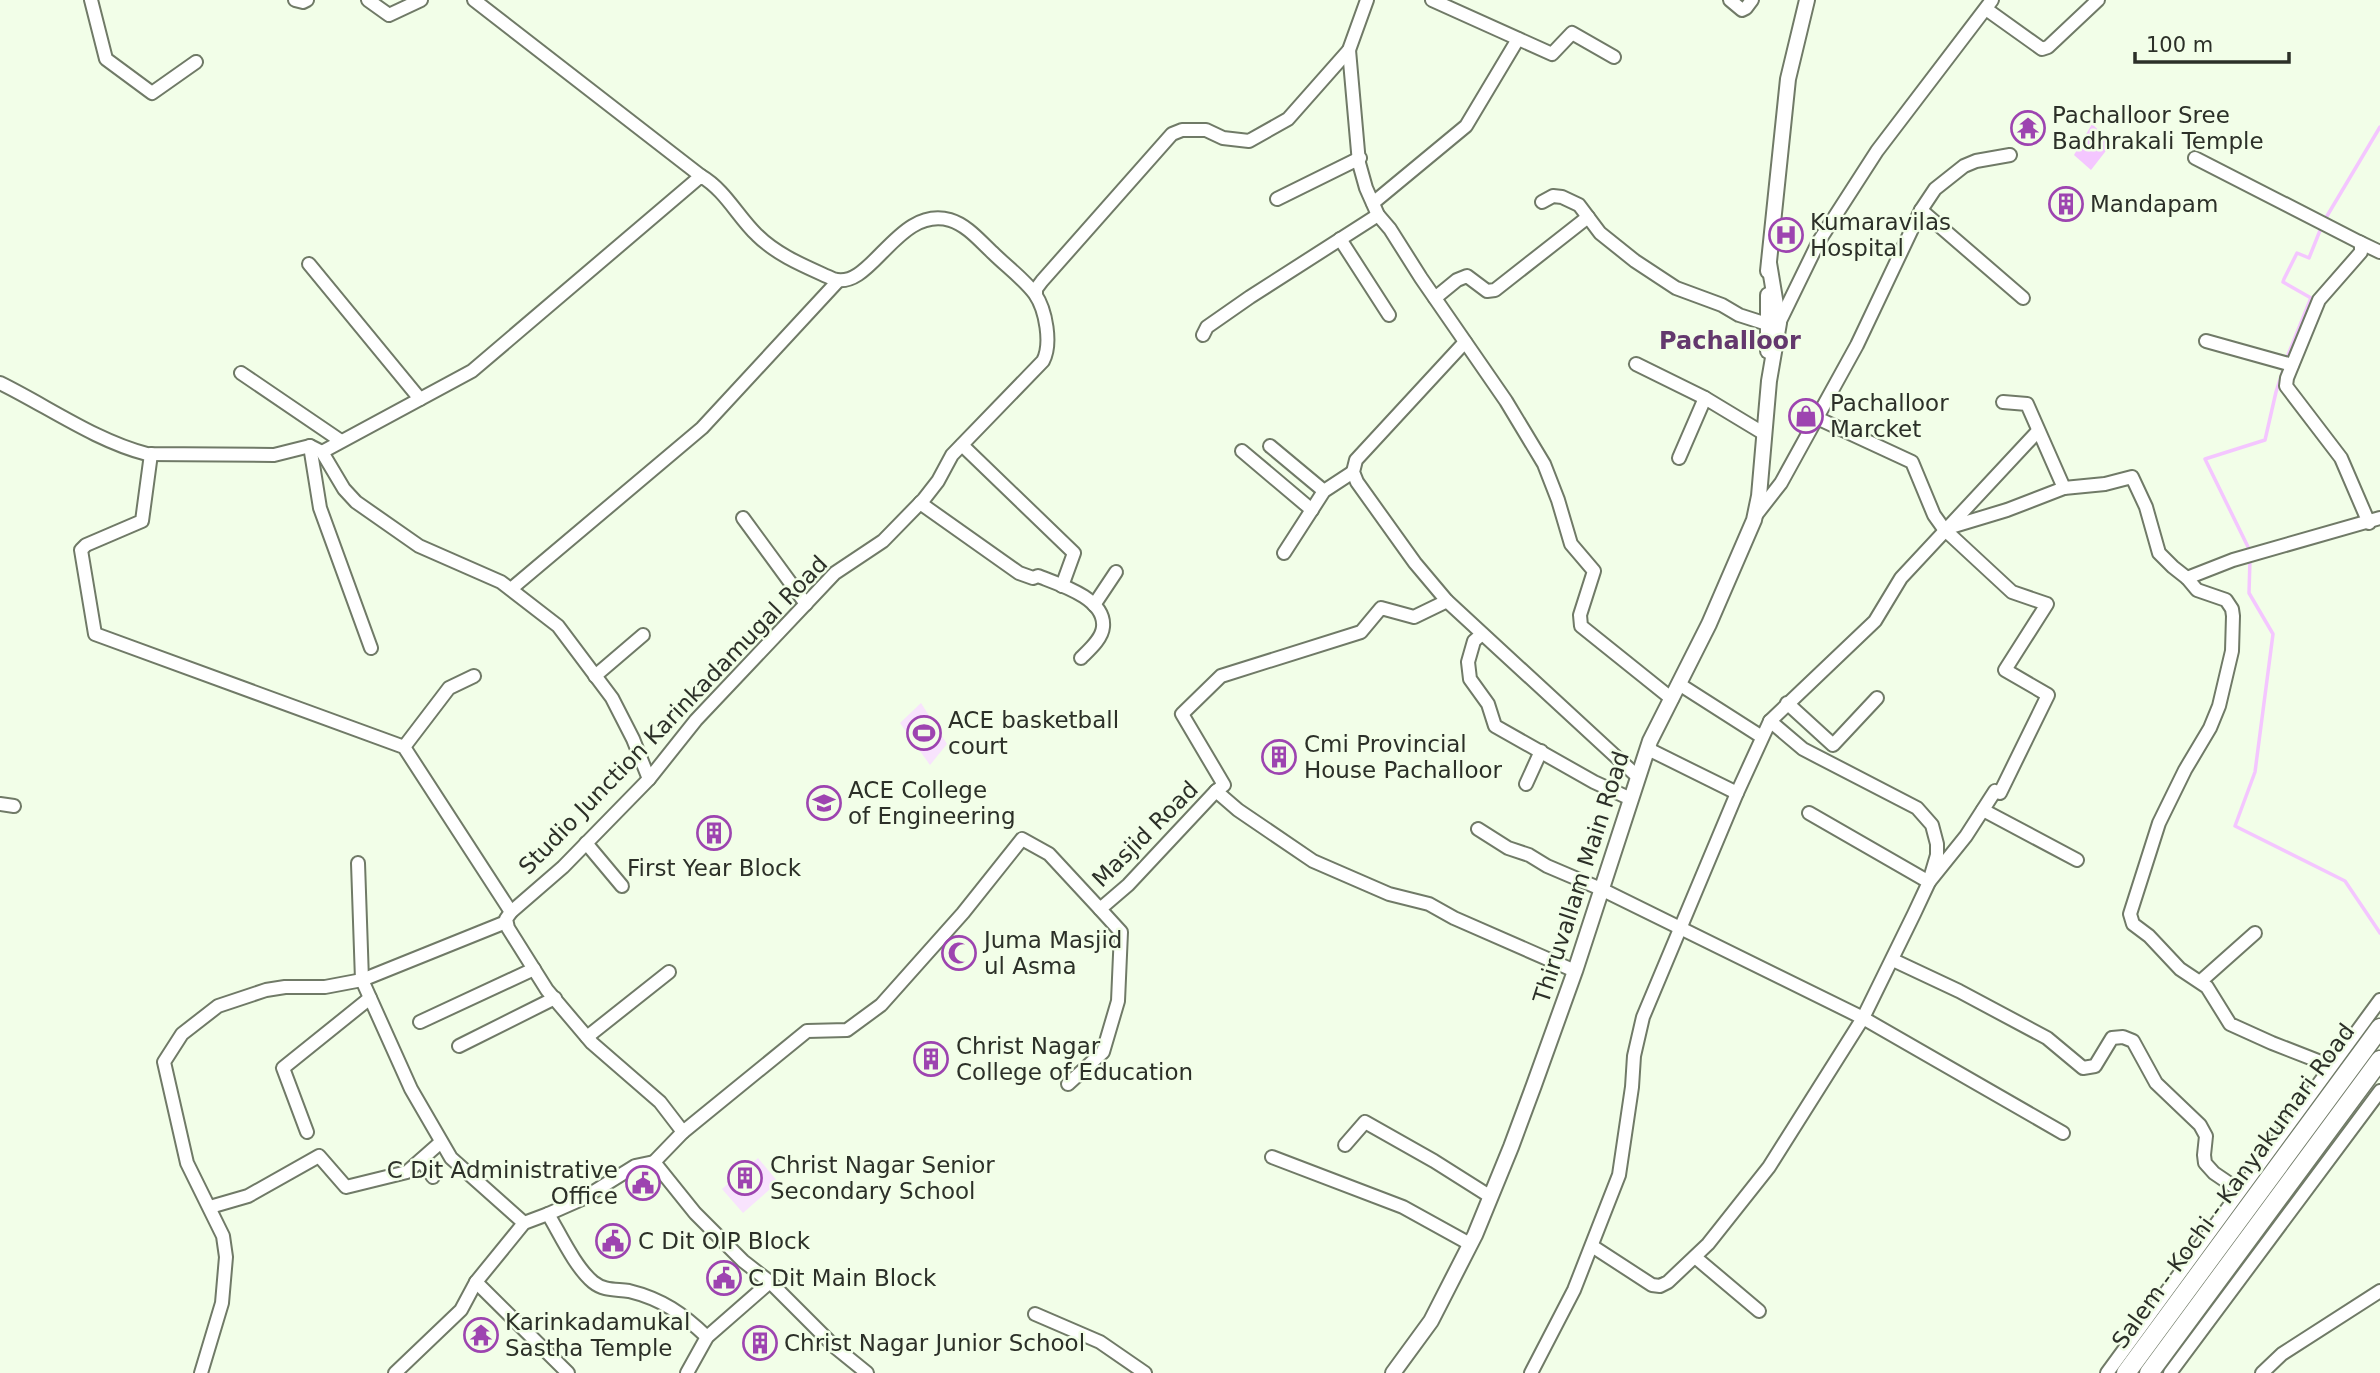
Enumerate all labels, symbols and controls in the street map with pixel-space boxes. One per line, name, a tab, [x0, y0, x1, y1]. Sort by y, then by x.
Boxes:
scale bar	[2135, 21, 2289, 65]
text: 100 m	[2146, 33, 2213, 57]
place label: Pachalloor Sree Badhrakali Temple	[2052, 102, 2264, 154]
temple icon: Pachalloor Sree Badhrakali Temple	[2009, 109, 2047, 147]
building icon: Mandapam	[2047, 185, 2085, 223]
place label: Mandapam	[2090, 191, 2218, 217]
place label: Kumaravilas Hospital	[1810, 209, 1951, 261]
hospital icon: Kumaravilas Hospital	[1767, 216, 1805, 254]
district label: Pachalloor	[1659, 327, 1801, 355]
place label: Pachalloor Marcket	[1830, 390, 1949, 442]
shop icon: Pachalloor Marcket	[1787, 397, 1825, 435]
street label: Studio Junction Karinkadamugal Road	[513, 550, 833, 880]
place label: ACE basketball court	[948, 707, 1119, 759]
sports icon: ACE basketball court	[905, 714, 943, 752]
place label: Cmi Provincial House Pachalloor	[1304, 731, 1503, 783]
building icon: Cmi Provincial House Pachalloor	[1260, 738, 1298, 776]
street label: Thiruvallam Main Road	[1528, 748, 1634, 1007]
street label: Masjid Road	[1087, 776, 1203, 892]
place label: ACE College of Engineering	[848, 777, 1015, 829]
school or university icon: ACE College of Engineering	[805, 784, 843, 822]
building icon: First Year Block	[695, 814, 733, 852]
place label: First Year Block	[627, 855, 802, 881]
place label: Juma Masjid ul Asma	[982, 927, 1122, 979]
mosque icon: Juma Masjid ul Asma	[940, 934, 978, 972]
street label: Salem - Kochi - Kanyakumari Road	[2106, 1019, 2360, 1353]
place label: Christ Nagar College of Education	[956, 1033, 1193, 1085]
building icon: Christ Nagar College of Education	[912, 1040, 950, 1078]
place label: Christ Nagar Senior Secondary School	[770, 1152, 995, 1204]
place label: C Dit Administrative Office	[387, 1157, 618, 1209]
building icon: Christ Nagar Senior Secondary School	[726, 1159, 764, 1197]
public building icon: C Dit Administrative Office	[624, 1164, 662, 1202]
public building icon: C Dit OIP Block	[594, 1222, 632, 1260]
place label: C Dit OIP Block	[638, 1228, 811, 1254]
public building icon: C Dit Main Block	[705, 1259, 743, 1297]
place label: C Dit Main Block	[748, 1265, 937, 1291]
place label: Karinkadamukal Sastha Temple	[505, 1309, 690, 1361]
temple icon: Karinkadamukal Sastha Temple	[462, 1316, 500, 1354]
building icon: Christ Nagar Junior School	[741, 1324, 779, 1362]
place label: Christ Nagar Junior School	[784, 1330, 1085, 1356]

